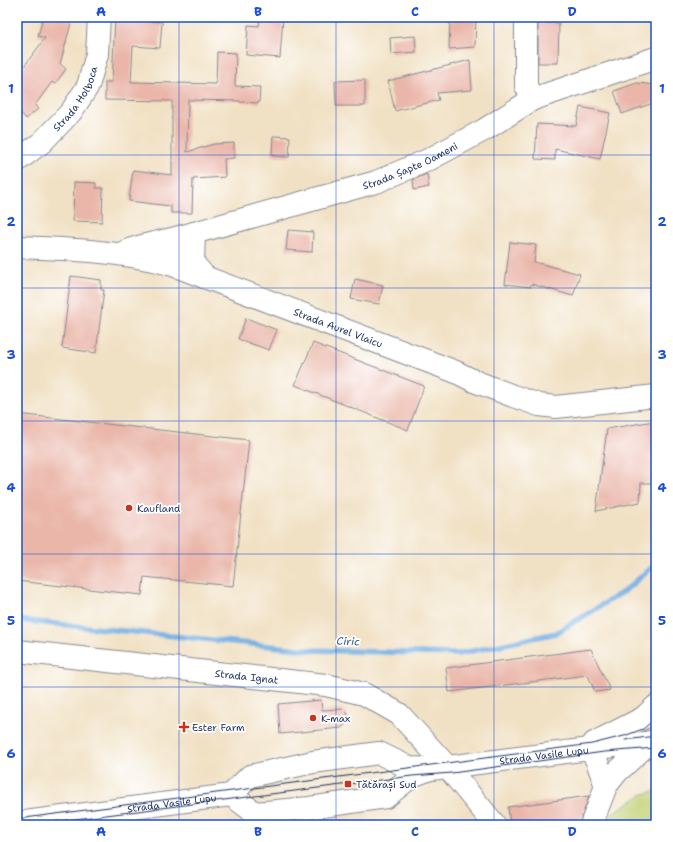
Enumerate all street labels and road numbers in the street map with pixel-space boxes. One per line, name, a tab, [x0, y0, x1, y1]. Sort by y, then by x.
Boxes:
street label: Strada Holboca	[50, 64, 100, 134]
street label: Strada Șapte Oameni	[361, 139, 460, 192]
street label: Strada Aurel Vlaicu	[292, 305, 385, 351]
street label: Strada Ignat	[214, 667, 279, 687]
street label: Strada Vasile Lupu	[498, 743, 589, 767]
street label: Strada Vasile Lupu	[126, 791, 217, 816]

